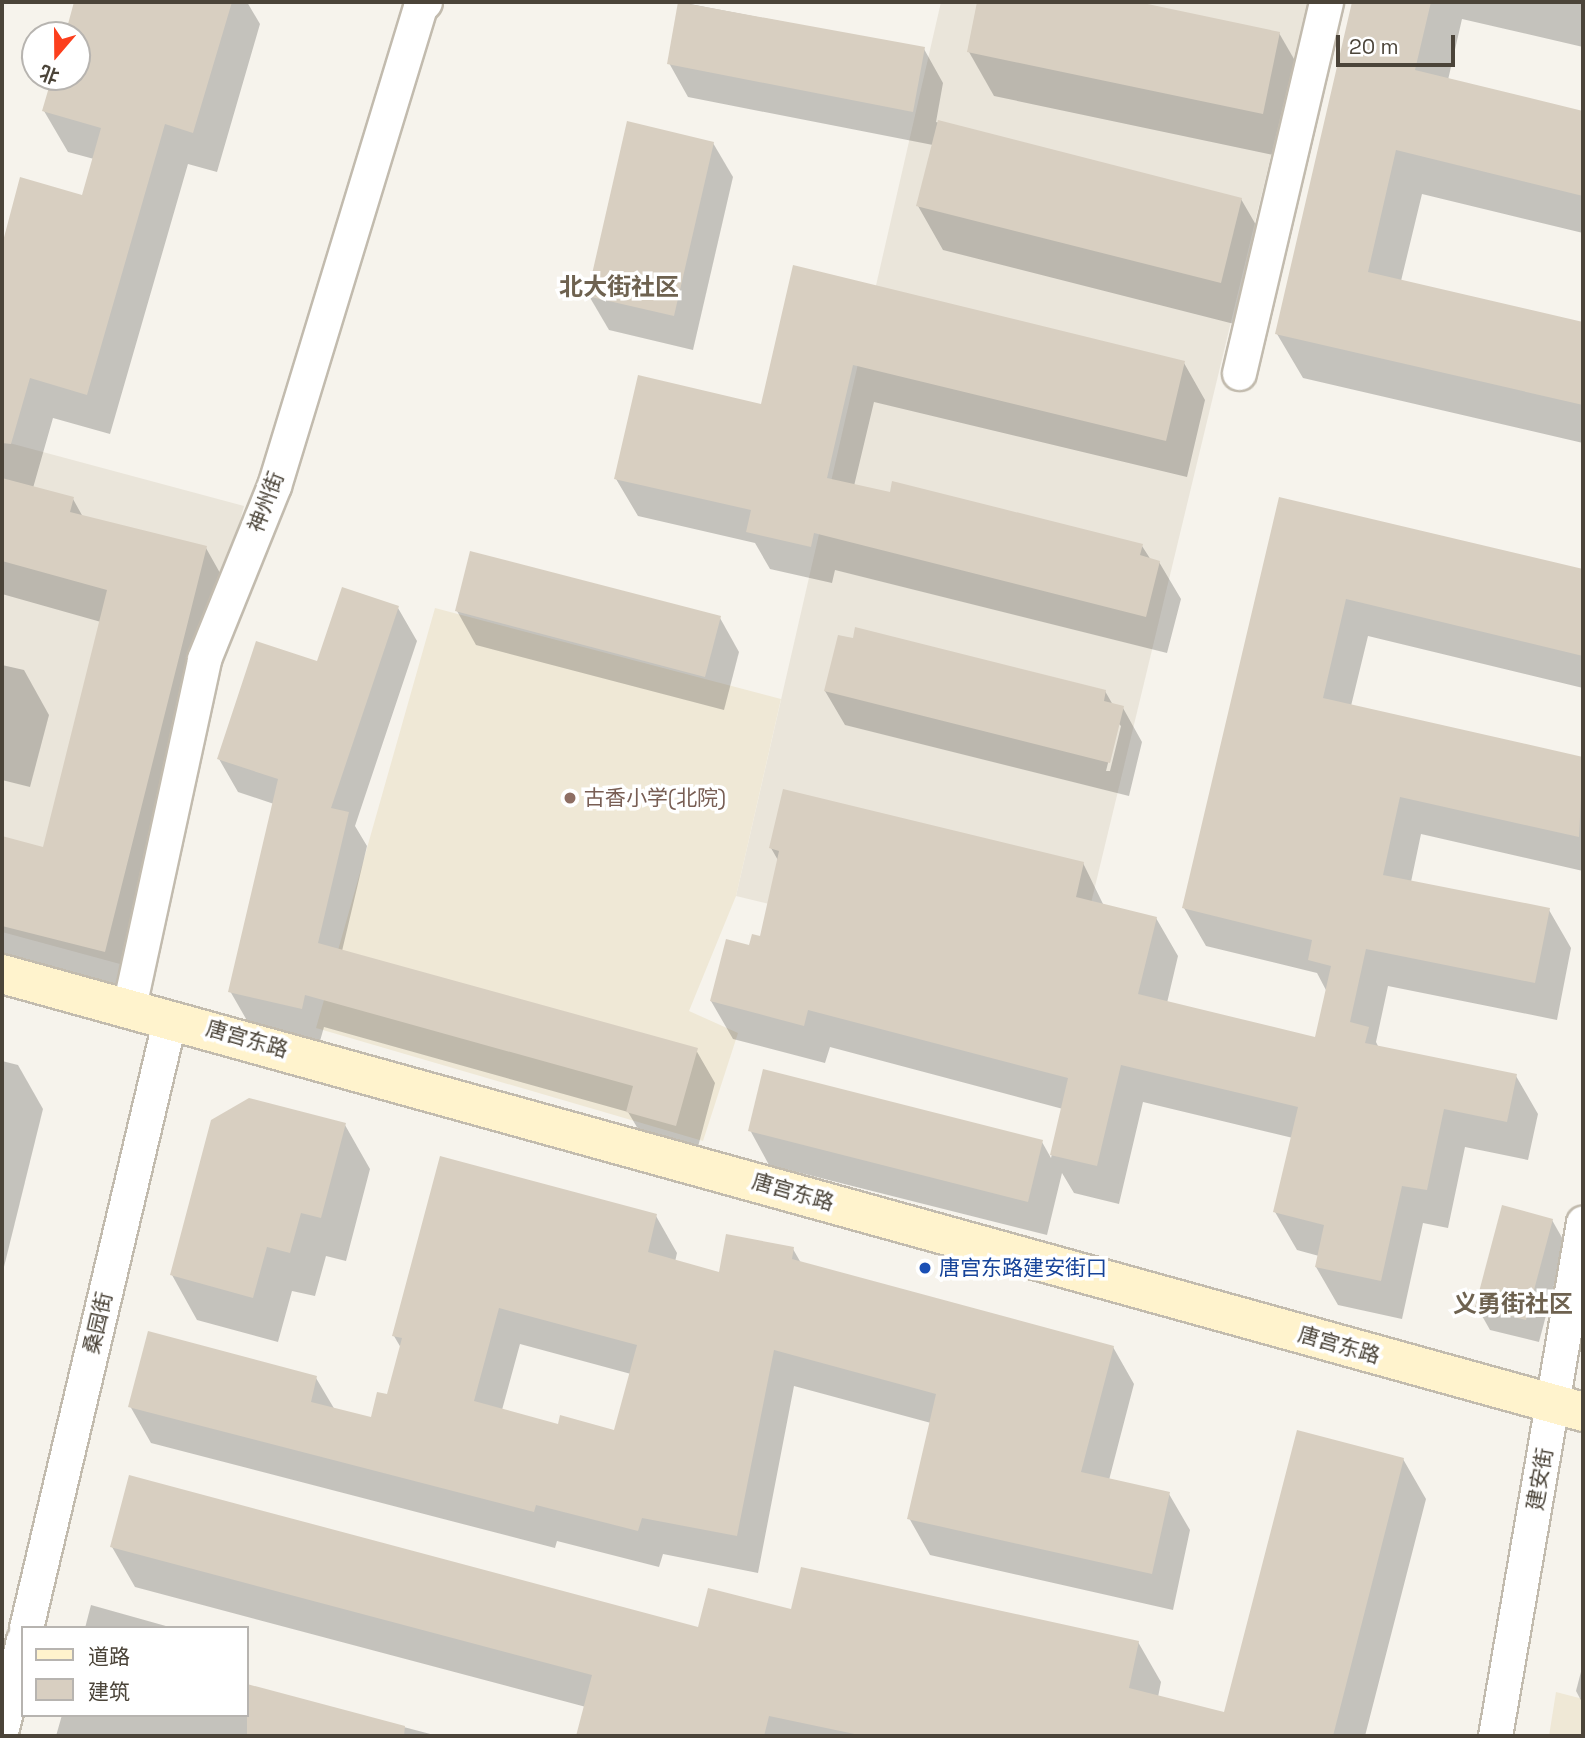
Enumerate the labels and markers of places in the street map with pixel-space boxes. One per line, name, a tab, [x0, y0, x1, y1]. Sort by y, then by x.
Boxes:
place label: 古香小学(北院)	[584, 785, 726, 811]
marker: 古香小学(北院)	[562, 790, 578, 806]
place label: 唐宫东路建安街口	[939, 1255, 1107, 1281]
marker: 唐宫东路建安街口	[917, 1260, 933, 1276]

